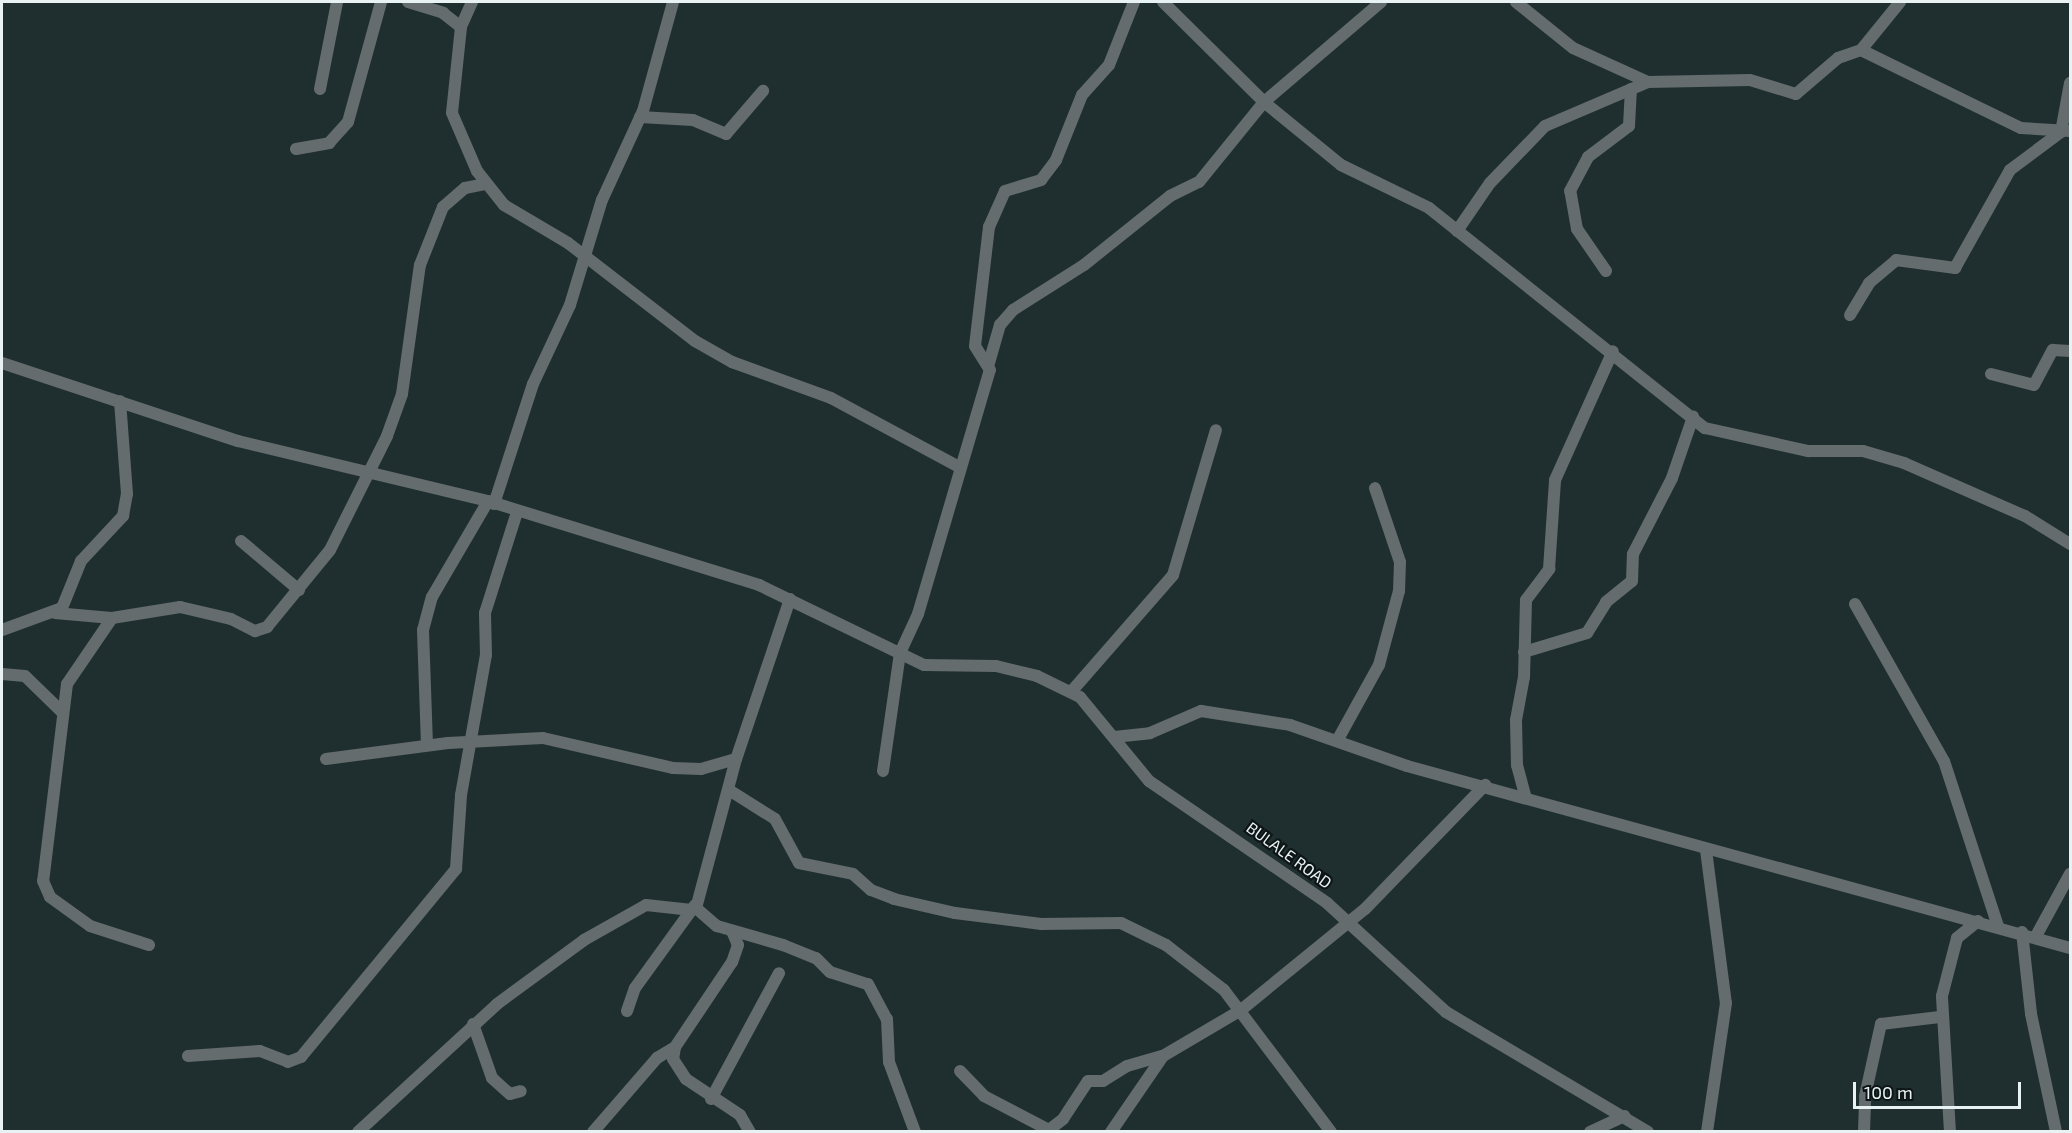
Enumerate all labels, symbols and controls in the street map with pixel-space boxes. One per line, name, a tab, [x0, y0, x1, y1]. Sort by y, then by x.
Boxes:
street label: BULALE ROAD	[1243, 818, 1335, 892]
scale bar	[1856, 1070, 2024, 1108]
text: 100 m	[1864, 1081, 1913, 1103]

